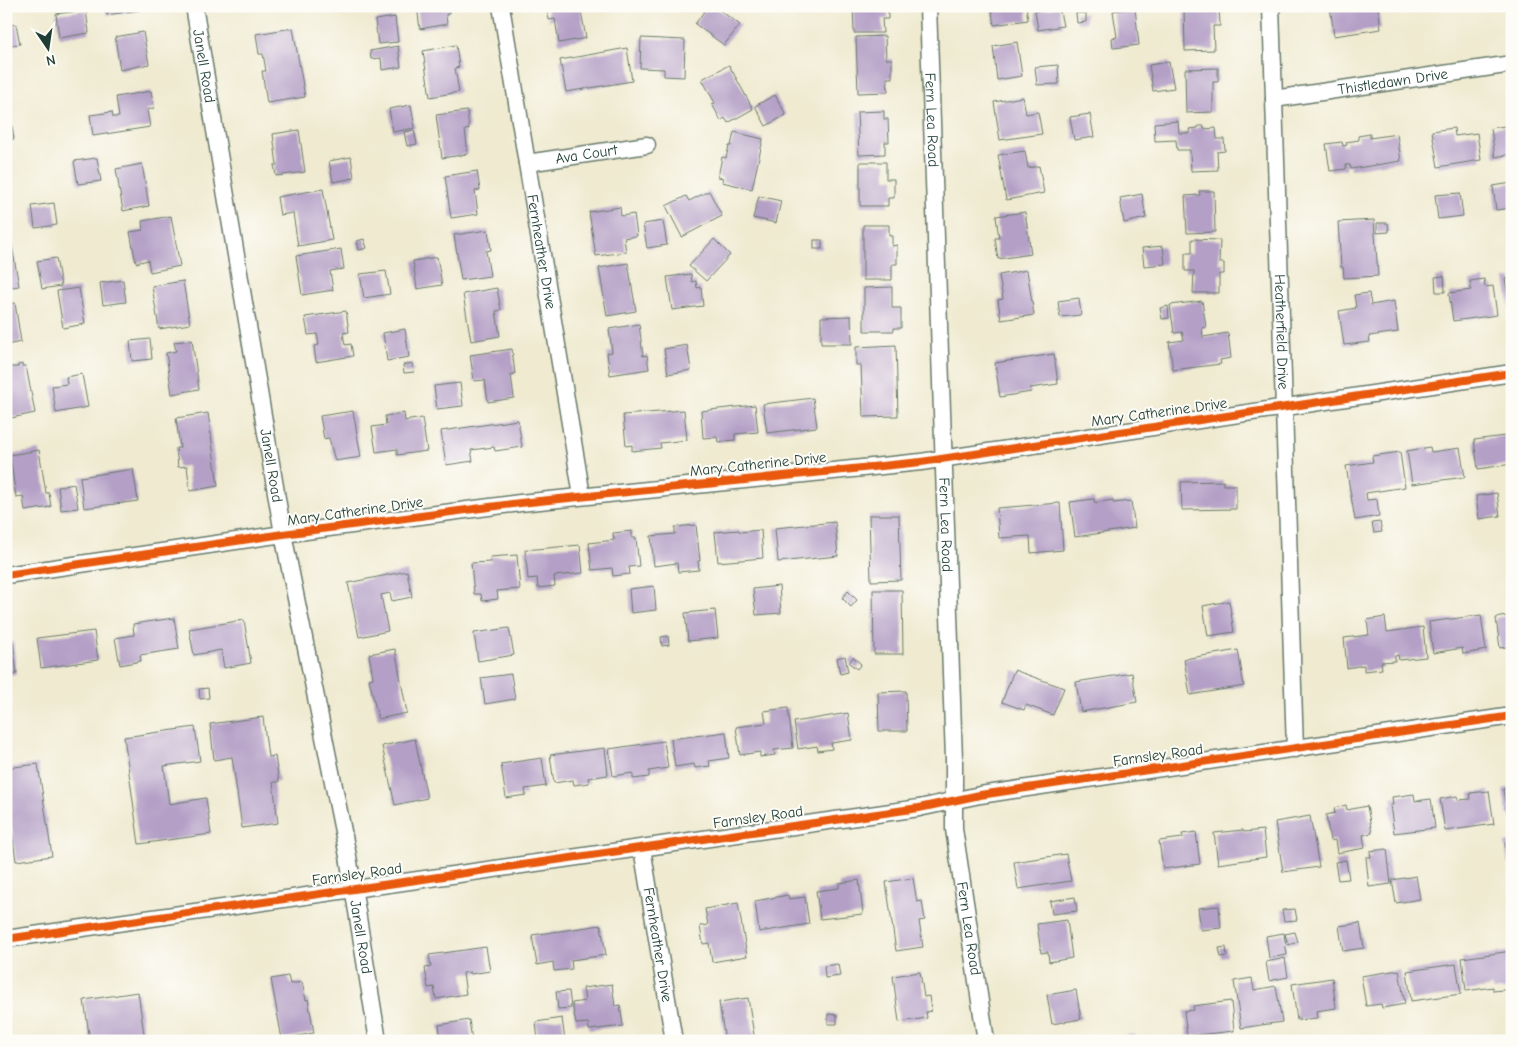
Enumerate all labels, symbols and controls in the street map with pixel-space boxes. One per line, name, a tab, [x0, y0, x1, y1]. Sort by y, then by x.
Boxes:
north arrow	[22, 22, 72, 72]
street label: Janell Road	[189, 28, 219, 104]
text: N	[44, 51, 57, 69]
street label: Thistledawn Drive	[1337, 64, 1449, 99]
street label: Fern Lea Road	[921, 72, 943, 167]
street label: Ava Court	[554, 140, 619, 168]
street label: Fernheather Drive	[523, 193, 560, 311]
street label: Heatherfield Drive	[1271, 274, 1292, 390]
street label: Mary Catherine Drive	[1090, 393, 1229, 430]
street label: Janell Road	[256, 427, 287, 504]
street label: Mary Catherine Drive	[689, 448, 828, 480]
street label: Fern Lea Road	[935, 477, 957, 572]
street label: Mary Catherine Drive	[286, 492, 425, 529]
street label: Farnsley Road	[1112, 740, 1204, 770]
street label: Farnsley Road	[712, 802, 804, 832]
street label: Farnsley Road	[311, 859, 403, 889]
street label: Fern Lea Road	[953, 880, 985, 977]
street label: Fernheather Drive	[640, 886, 676, 1004]
street label: Janell Road	[346, 899, 376, 975]

